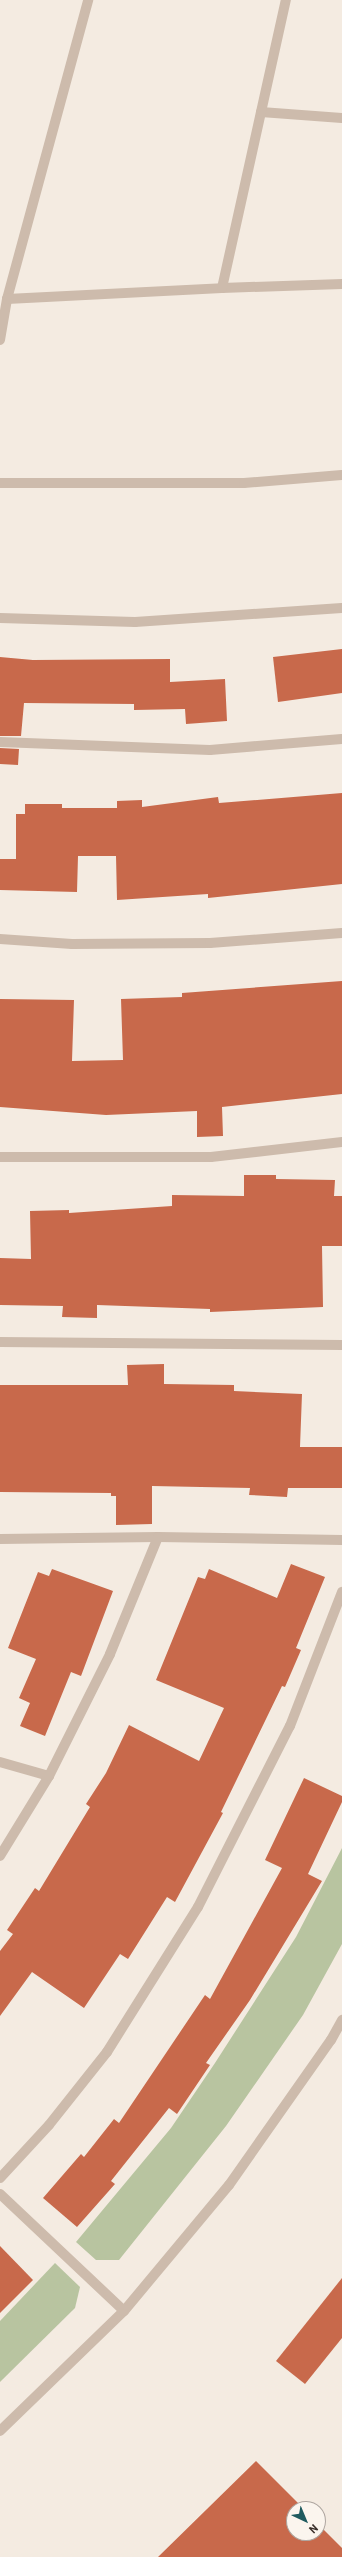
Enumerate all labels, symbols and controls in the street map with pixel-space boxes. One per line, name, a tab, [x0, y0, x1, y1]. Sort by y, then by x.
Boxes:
north arrow	[286, 2501, 326, 2541]
text: N	[307, 2522, 321, 2536]

